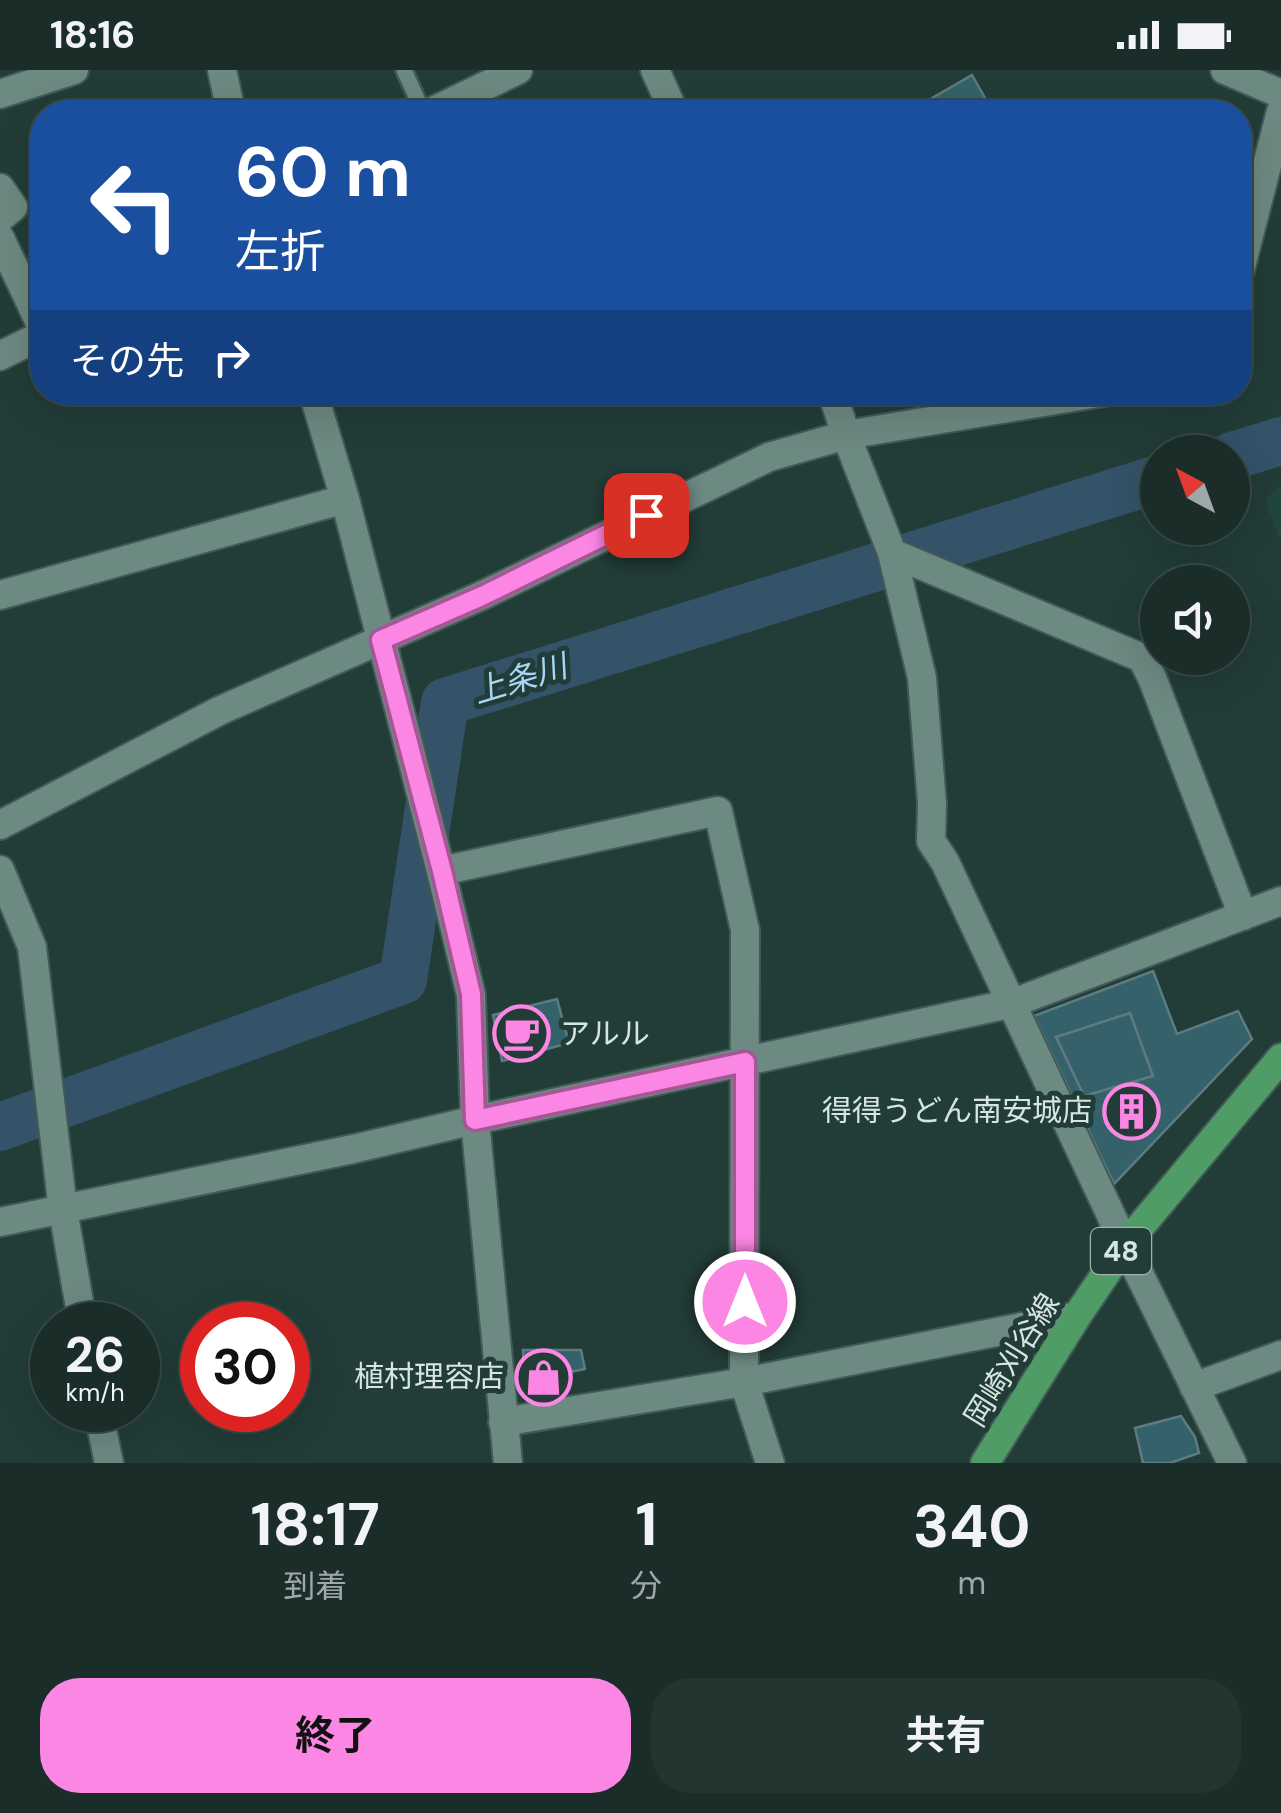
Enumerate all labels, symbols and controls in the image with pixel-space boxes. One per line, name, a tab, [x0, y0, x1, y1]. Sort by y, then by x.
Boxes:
text: 18:16	[50, 10, 135, 60]
text: 60 m	[235, 127, 411, 218]
icon: left	[70, 140, 200, 270]
text: 左折	[235, 222, 325, 281]
icon: right	[204, 330, 259, 385]
text: その先	[70, 336, 184, 386]
north arrow	[1140, 435, 1250, 545]
map controls	[1140, 435, 1250, 675]
pin	[604, 473, 689, 558]
icon: arrive	[619, 488, 674, 543]
button: sound	[1140, 565, 1250, 675]
water label: 上条川	[468, 644, 575, 713]
cafe icon: アルル	[491, 1004, 551, 1064]
place label: アルル	[560, 1014, 650, 1053]
building icon: 得得うどん南安城店	[1101, 1081, 1161, 1141]
place label: 得得うどん南安城店	[822, 1091, 1092, 1130]
road number: 48	[1091, 1228, 1151, 1274]
position arrow	[693, 1250, 797, 1354]
street label: 岡崎刈谷線	[955, 1286, 1068, 1434]
speed limit sign: 30	[180, 1302, 310, 1432]
text: 26	[65, 1322, 125, 1388]
shop icon: 植村理容店	[513, 1347, 573, 1407]
place label: 植村理容店	[354, 1357, 504, 1396]
text: km/h	[65, 1376, 125, 1409]
text: 18:17	[251, 1485, 380, 1564]
text: 1	[635, 1485, 657, 1564]
text: 340	[913, 1487, 1030, 1566]
text: m	[957, 1562, 986, 1604]
text: 到着	[283, 1565, 347, 1607]
text: 分	[630, 1565, 662, 1607]
button: 終了	[40, 1678, 631, 1793]
button: 共有	[651, 1678, 1241, 1793]

